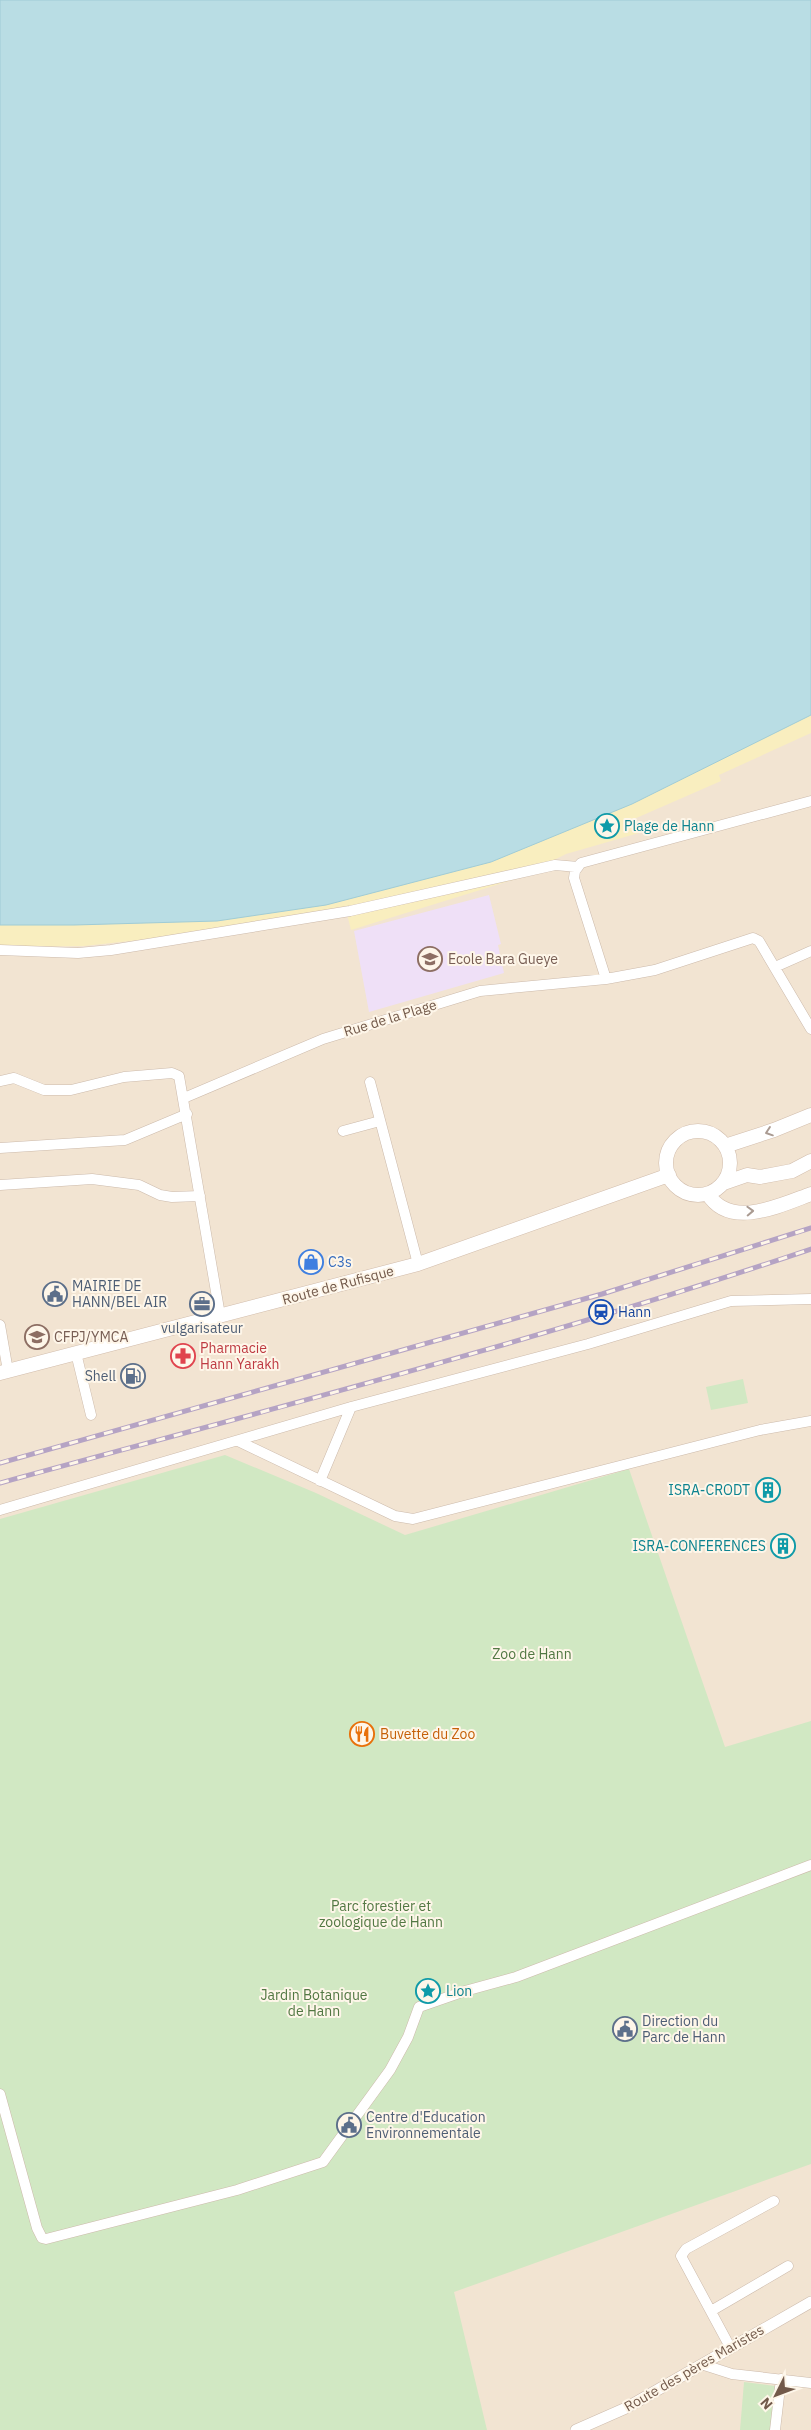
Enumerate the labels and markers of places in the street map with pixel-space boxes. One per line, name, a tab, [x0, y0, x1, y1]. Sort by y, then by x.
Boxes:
place icon: Plage de Hann	[594, 813, 620, 839]
place label: Plage de Hann	[624, 817, 714, 835]
school or university icon: Ecole Bara Gueye	[417, 946, 443, 972]
place label: Ecole Bara Gueye	[448, 950, 558, 968]
shop icon: C3s	[298, 1249, 324, 1275]
place label: C3s	[328, 1253, 352, 1271]
place label: MAIRIE DE HANN/BEL AIR	[72, 1277, 167, 1311]
public building icon: MAIRIE DE HANN/BEL AIR	[42, 1281, 68, 1307]
office icon: vulgarisateur	[189, 1291, 215, 1317]
station icon: Hann	[588, 1299, 614, 1325]
place label: Hann	[618, 1303, 651, 1321]
place label: vulgarisateur	[161, 1319, 243, 1337]
school or university icon: CFPJ/YMCA	[24, 1324, 50, 1350]
place label: CFPJ/YMCA	[54, 1328, 128, 1346]
place label: Pharmacie Hann Yarakh	[200, 1339, 280, 1373]
pharmacy icon: Pharmacie Hann Yarakh	[170, 1343, 196, 1369]
fuel station icon: Shell	[120, 1363, 146, 1389]
place label: Shell	[85, 1367, 116, 1385]
building icon: ISRA-CRODT	[755, 1477, 781, 1503]
place label: ISRA-CRODT	[668, 1481, 750, 1499]
building icon: ISRA-CONFERENCES	[770, 1533, 796, 1559]
place label: ISRA-CONFERENCES	[632, 1537, 766, 1555]
restaurant icon: Buvette du Zoo	[349, 1721, 375, 1747]
place label: Buvette du Zoo	[380, 1725, 475, 1743]
place icon: Lion	[415, 1978, 441, 2004]
place label: Lion	[446, 1982, 472, 2000]
place label: Direction du Parc de Hann	[642, 2012, 726, 2046]
public building icon: Direction du Parc de Hann	[612, 2016, 638, 2042]
place label: Centre d'Education Environnementale	[366, 2108, 486, 2142]
public building icon: Centre d'Education Environnementale	[336, 2112, 362, 2138]

